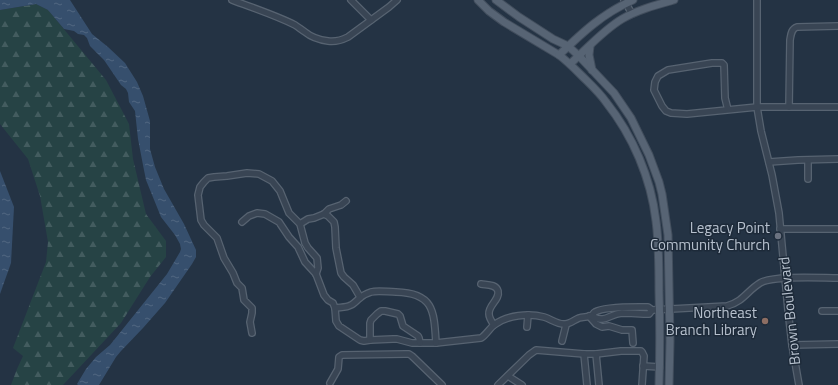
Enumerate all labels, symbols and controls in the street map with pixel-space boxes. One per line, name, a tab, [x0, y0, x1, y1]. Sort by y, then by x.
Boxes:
place label: Legacy Point Community Church	[650, 216, 771, 256]
marker: Legacy Point Community Church	[773, 231, 783, 241]
street label: Brown Boulevard	[772, 256, 806, 366]
place label: Northeast Branch Library	[666, 301, 758, 341]
marker: Northeast Branch Library	[760, 316, 770, 326]

